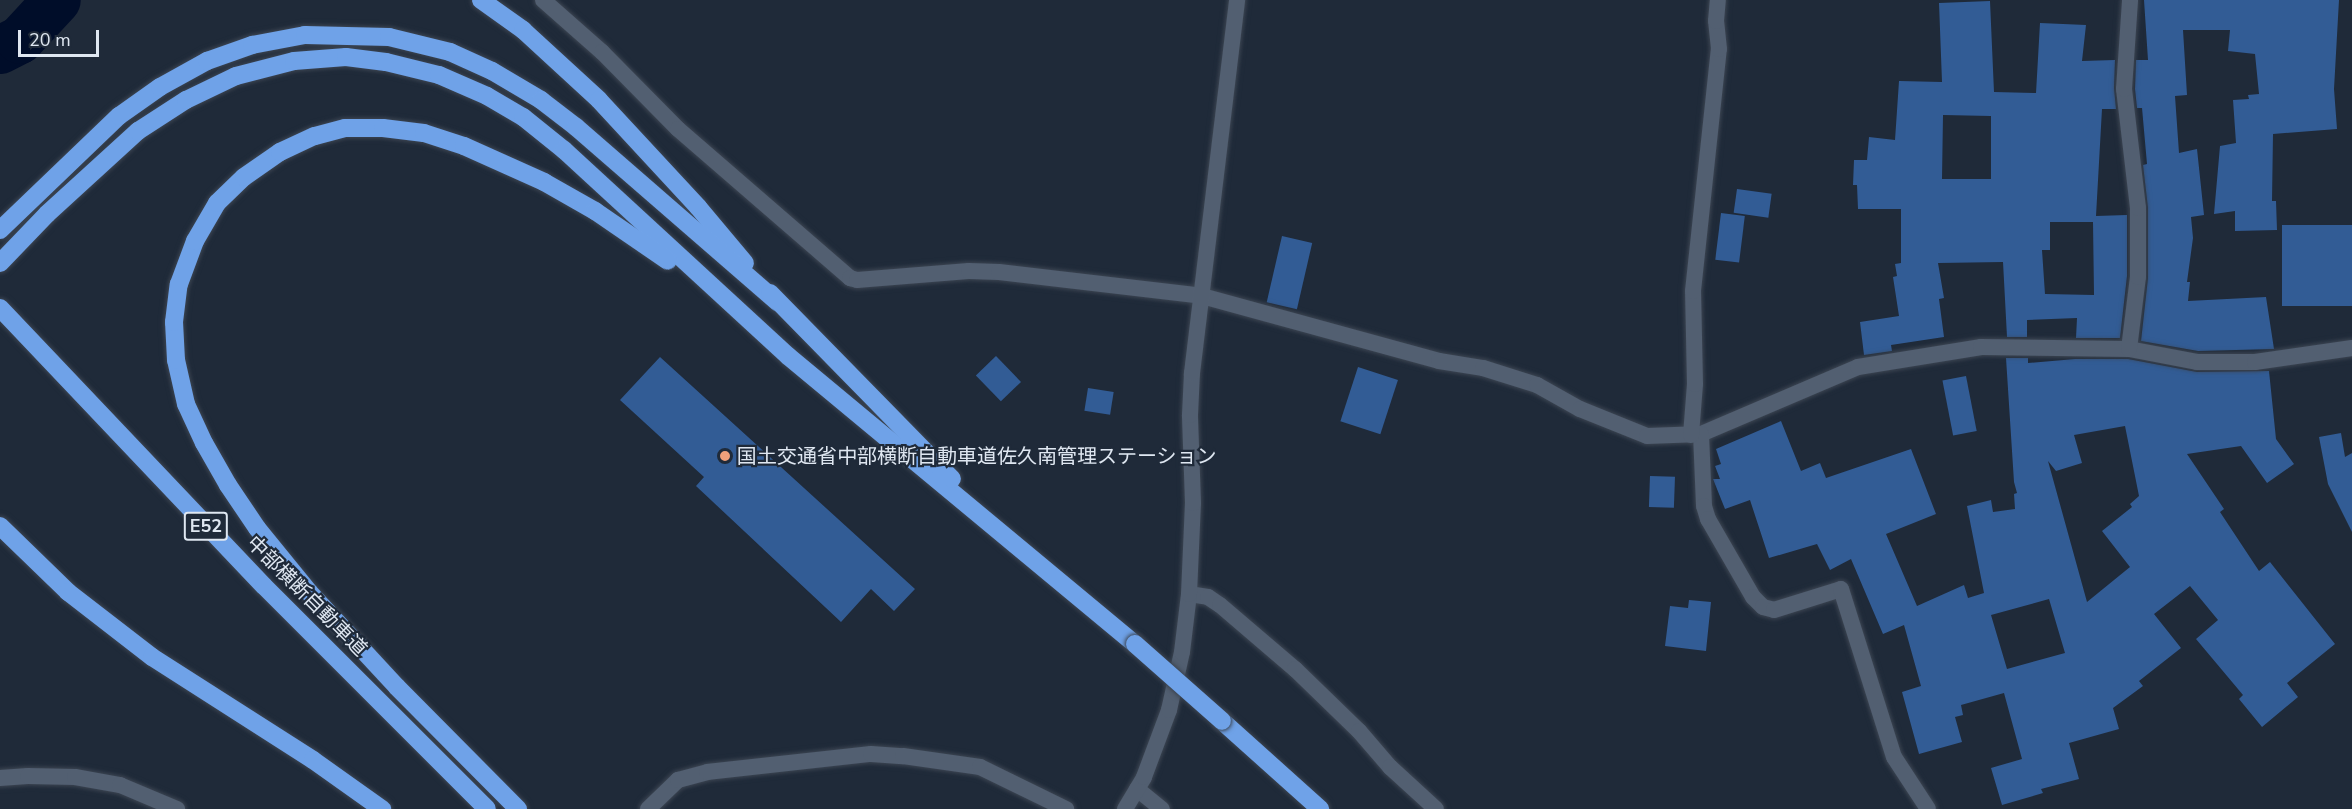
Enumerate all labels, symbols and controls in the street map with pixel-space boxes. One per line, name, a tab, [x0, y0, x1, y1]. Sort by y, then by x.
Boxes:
scale bar	[21, 18, 102, 56]
text: 20 m	[29, 28, 71, 52]
place label: 国土交通省中部横断自動車道佐久南管理ステーション	[737, 444, 1217, 468]
marker: 国土交通省中部横断自動車道佐久南管理ステーション	[718, 449, 732, 463]
road number: E52	[184, 511, 228, 541]
street label: 中部横断自動車道	[242, 531, 372, 661]

